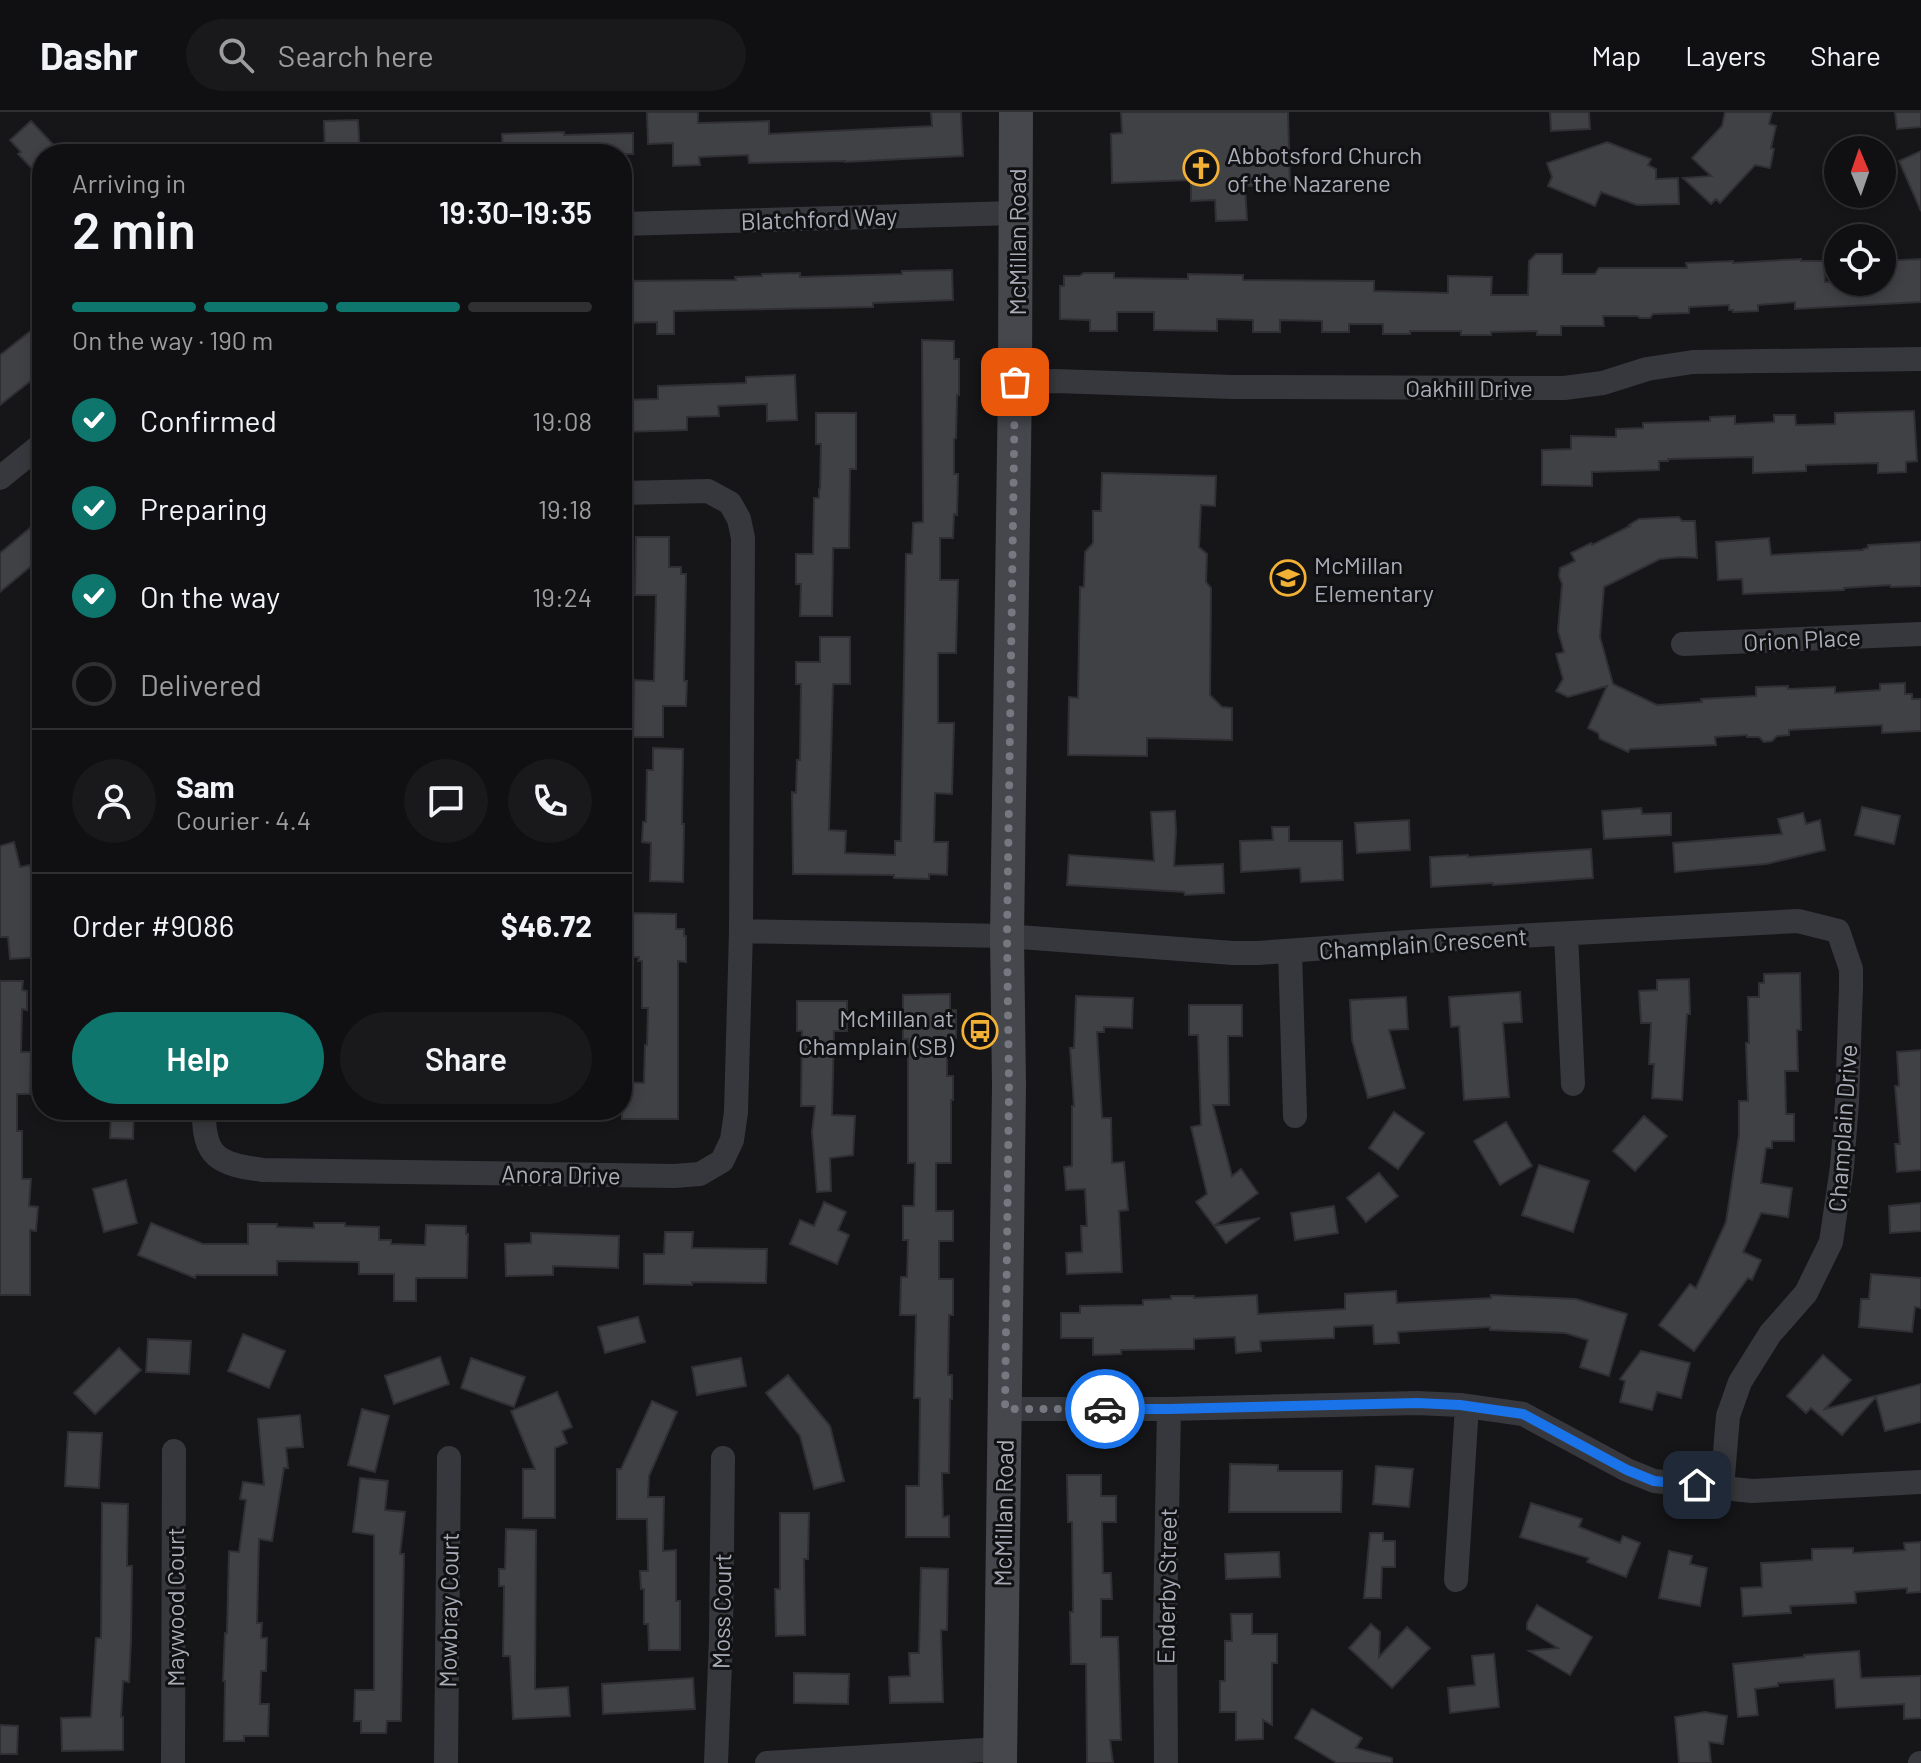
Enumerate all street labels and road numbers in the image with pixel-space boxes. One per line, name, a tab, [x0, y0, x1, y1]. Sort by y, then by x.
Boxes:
street label: McMillan Road	[1002, 168, 1031, 316]
street label: Blatchford Way	[740, 201, 898, 235]
street label: Oakhill Drive	[1405, 373, 1533, 402]
street label: Orion Place	[1742, 621, 1862, 657]
street label: Champlain Crescent	[1318, 921, 1528, 965]
street label: Champlain Drive	[1822, 1043, 1862, 1213]
street label: Anora Drive	[501, 1158, 621, 1190]
street label: McMillan Road	[987, 1439, 1019, 1587]
street label: Enderby Street	[1150, 1508, 1182, 1664]
street label: Maywood Court	[160, 1527, 189, 1687]
street label: Mowbray Court	[432, 1532, 464, 1688]
street label: Moss Court	[705, 1553, 737, 1669]

